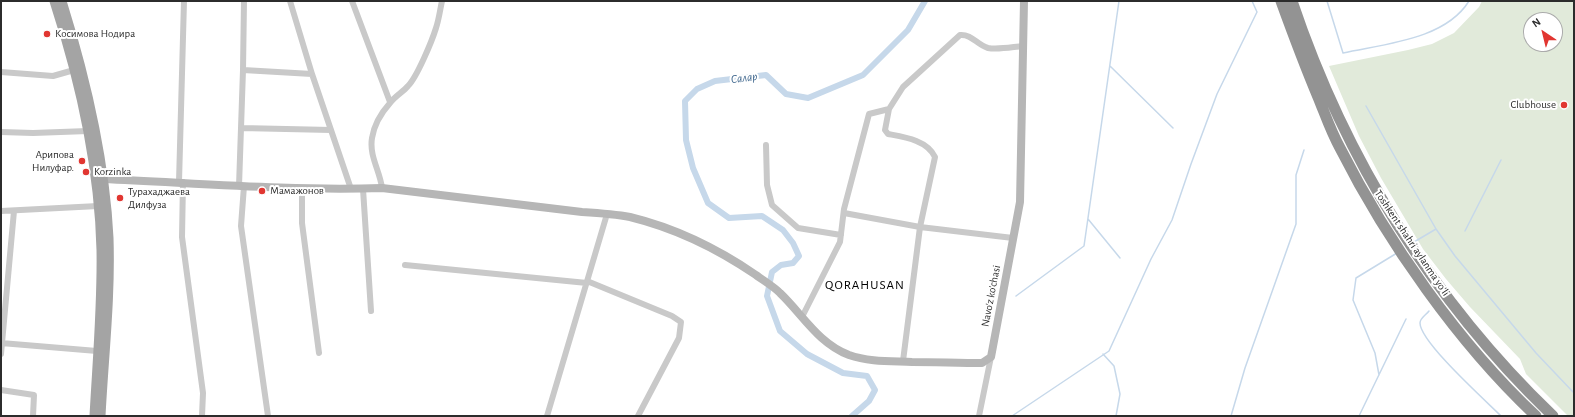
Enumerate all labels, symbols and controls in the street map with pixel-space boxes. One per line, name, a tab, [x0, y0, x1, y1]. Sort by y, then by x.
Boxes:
north arrow	[1523, 12, 1563, 52]
text: N	[1530, 16, 1543, 29]
place label: Косимова Нодира	[55, 27, 135, 41]
marker: Косимова Нодира	[42, 29, 52, 39]
water label: Салар	[730, 69, 758, 87]
place label: Clubhouse	[1510, 98, 1556, 112]
marker: Clubhouse	[1559, 100, 1569, 110]
place label: Арипова Нилуфар.	[32, 148, 74, 174]
marker: Арипова Нилуфар.	[77, 156, 87, 166]
place label: Korzinka	[94, 165, 131, 179]
marker: Korzinka	[81, 167, 91, 177]
place label: Мамажонов	[270, 184, 324, 198]
place label: Турахаджаева Дилфуза	[128, 185, 190, 211]
marker: Мамажонов	[257, 186, 267, 196]
street label: Toshkent shahri aylanma yoʻli	[1372, 187, 1452, 299]
marker: Турахаджаева Дилфуза	[115, 193, 125, 203]
street label: Navo'z ko'chasi	[979, 264, 1003, 328]
district label: QORAHUSAN	[825, 277, 905, 293]

